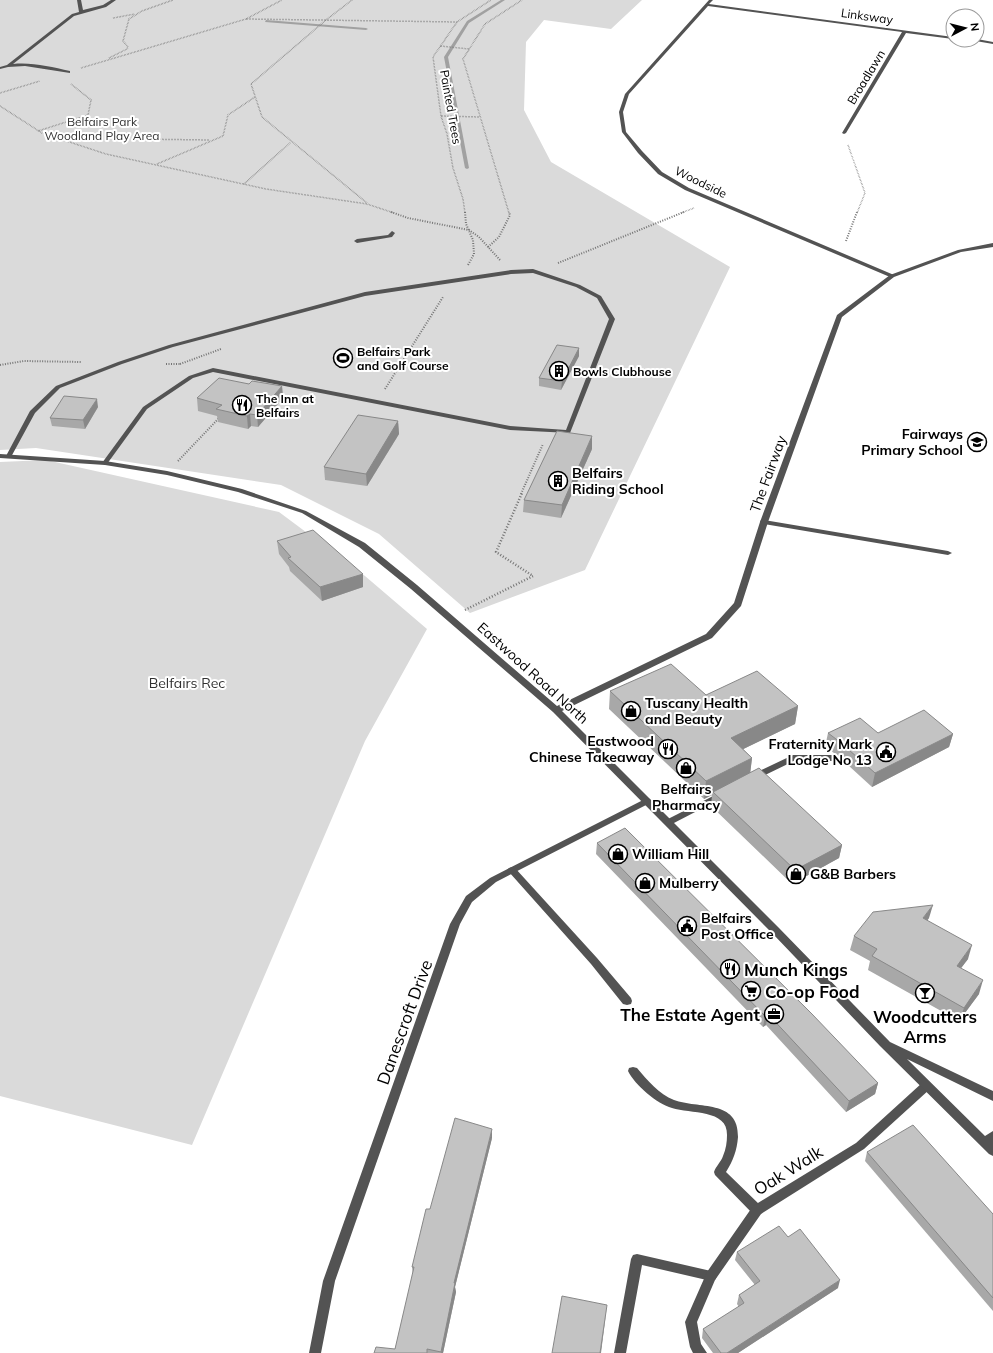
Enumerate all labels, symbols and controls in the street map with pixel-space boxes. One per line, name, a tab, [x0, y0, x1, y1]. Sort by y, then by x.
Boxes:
street label: Linksway	[840, 5, 894, 27]
north arrow	[945, 8, 985, 48]
text: N	[967, 22, 982, 32]
street label: Broadlawn	[844, 47, 888, 107]
street label: Painted Trees	[437, 69, 465, 145]
park label: Belfairs Park Woodland Play Area	[44, 114, 160, 143]
street label: Woodside	[673, 163, 729, 201]
place label: Belfairs Park and Golf Course	[357, 344, 449, 373]
sports icon: Belfairs Park and Golf Course	[332, 347, 354, 369]
building icon: Bowls Clubhouse	[548, 360, 570, 382]
place label: Bowls Clubhouse	[573, 364, 672, 379]
place label: The Inn at Belfairs	[256, 391, 314, 420]
restaurant icon: The Inn at Belfairs	[231, 394, 253, 416]
place label: Fairways Primary School	[861, 425, 963, 459]
school or university icon: Fairways Primary School	[966, 431, 988, 453]
street label: The Fairway	[746, 433, 790, 515]
place label: Belfairs Riding School	[572, 464, 664, 498]
building icon: Belfairs Riding School	[547, 470, 569, 492]
street label: Eastwood Road North	[474, 618, 592, 728]
park label: Belfairs Rec	[149, 674, 225, 692]
place label: Tuscany Health and Beauty	[645, 694, 748, 728]
shop icon: Tuscany Health and Beauty	[620, 700, 642, 722]
place label: Eastwood Chinese Takeaway	[529, 732, 654, 766]
place label: Fraternity Mark Lodge No 13	[769, 735, 872, 769]
restaurant icon: Eastwood Chinese Takeaway	[657, 738, 679, 760]
public building icon: Fraternity Mark Lodge No 13	[875, 741, 897, 763]
shop icon: Belfairs Pharmacy	[675, 757, 697, 779]
place label: Belfairs Pharmacy	[652, 780, 720, 814]
shop icon: William Hill	[607, 843, 629, 865]
place label: William Hill	[632, 845, 709, 863]
shop icon: G&B Barbers	[785, 863, 807, 885]
place label: G&B Barbers	[810, 865, 896, 883]
shop icon: Mulberry	[634, 872, 656, 894]
place label: Mulberry	[659, 874, 719, 892]
place label: Belfairs Post Office	[701, 909, 774, 943]
public building icon: Belfairs Post Office	[676, 915, 698, 937]
street label: Danescroft Drive	[372, 957, 436, 1087]
restaurant icon: Munch Kings	[719, 958, 741, 980]
place label: Munch Kings	[744, 959, 848, 980]
supermarket icon: Co-op Food	[740, 980, 762, 1002]
place label: Co-op Food	[765, 981, 859, 1002]
bar icon: Woodcutters Arms	[914, 982, 936, 1004]
office icon: The Estate Agent	[763, 1003, 785, 1025]
place label: The Estate Agent	[620, 1004, 761, 1025]
place label: Woodcutters Arms	[873, 1006, 977, 1047]
street label: Oak Walk	[750, 1140, 827, 1199]

